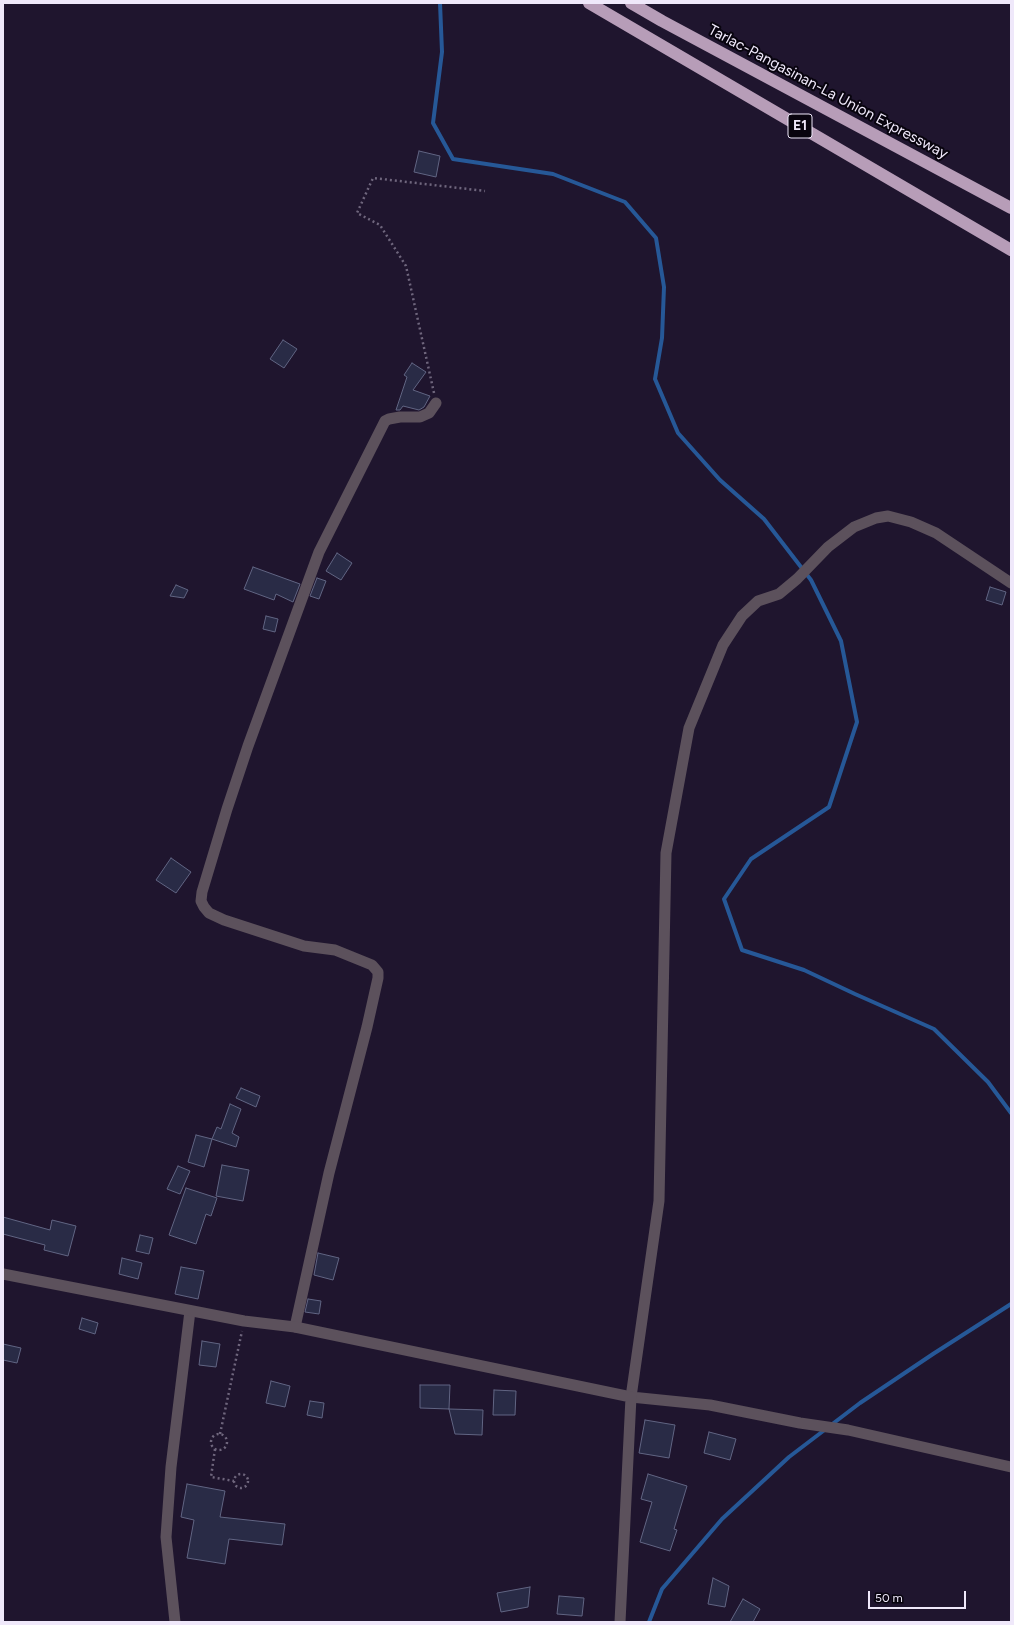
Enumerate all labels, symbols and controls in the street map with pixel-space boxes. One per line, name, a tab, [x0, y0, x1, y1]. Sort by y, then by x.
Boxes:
street label: Tarlac-Pangasinan-La Union Expressway	[705, 21, 951, 163]
road number: E1	[788, 114, 812, 138]
scale bar	[870, 1583, 968, 1609]
text: 50 m	[875, 1591, 903, 1605]

